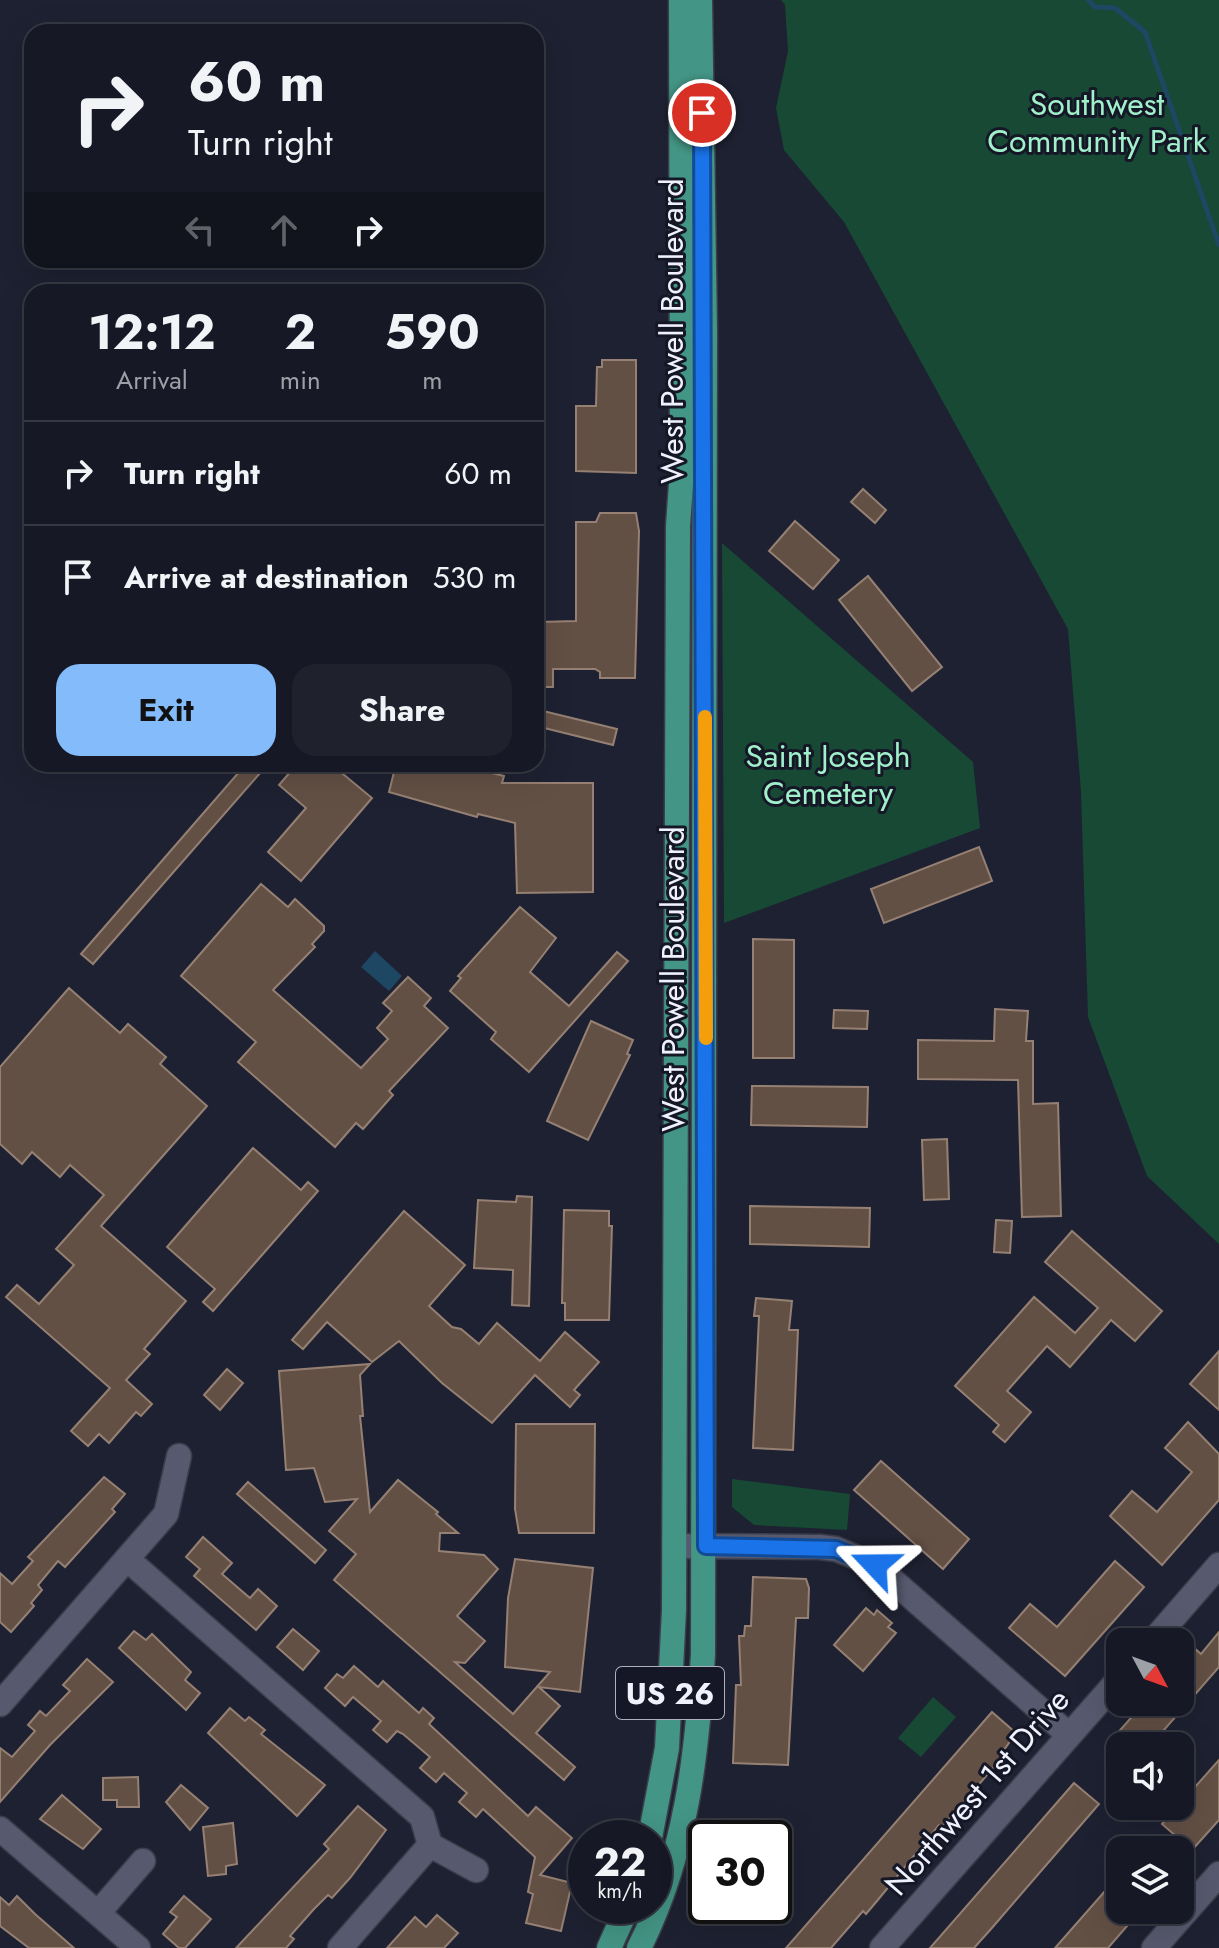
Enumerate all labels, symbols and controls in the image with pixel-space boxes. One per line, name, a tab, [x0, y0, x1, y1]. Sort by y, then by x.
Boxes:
text: 60 m	[188, 41, 325, 122]
icon: right	[56, 56, 160, 160]
pin	[668, 79, 736, 147]
park label: Southwest Community Park	[987, 81, 1208, 164]
icon: arrive	[680, 91, 724, 135]
text: Turn right	[188, 116, 333, 168]
street label: West Powell Boulevard	[649, 178, 695, 484]
icon: left	[178, 208, 222, 252]
icon: ahead	[262, 208, 306, 252]
icon: right	[346, 208, 390, 252]
text: 12:12	[88, 298, 216, 367]
text: 2	[284, 298, 316, 367]
text: 590	[385, 298, 480, 367]
text: Arrival	[116, 361, 188, 399]
text: min	[280, 361, 321, 399]
text: m	[422, 361, 442, 399]
icon: right	[56, 451, 100, 495]
text: Turn right	[124, 452, 260, 495]
text: 60 m	[444, 452, 512, 495]
icon: arrive	[56, 555, 100, 599]
text: Arrive at destination	[124, 556, 409, 599]
text: 530 m	[433, 556, 516, 599]
button: Exit	[56, 664, 276, 756]
button: Share	[292, 664, 512, 756]
park label: Saint Joseph Cemetery	[746, 733, 910, 816]
street label: West Powell Boulevard	[650, 826, 696, 1132]
position arrow	[833, 1523, 917, 1607]
north arrow	[1106, 1628, 1194, 1716]
map controls	[1106, 1628, 1194, 1924]
road number: US 26	[616, 1667, 724, 1719]
street label: Northwest 1st Drive	[874, 1678, 1080, 1906]
button: sound	[1106, 1732, 1194, 1820]
speed limit sign: 30	[688, 1820, 792, 1924]
text: 22	[594, 1833, 646, 1891]
button: layers	[1106, 1836, 1194, 1924]
text: km/h	[597, 1877, 643, 1906]

